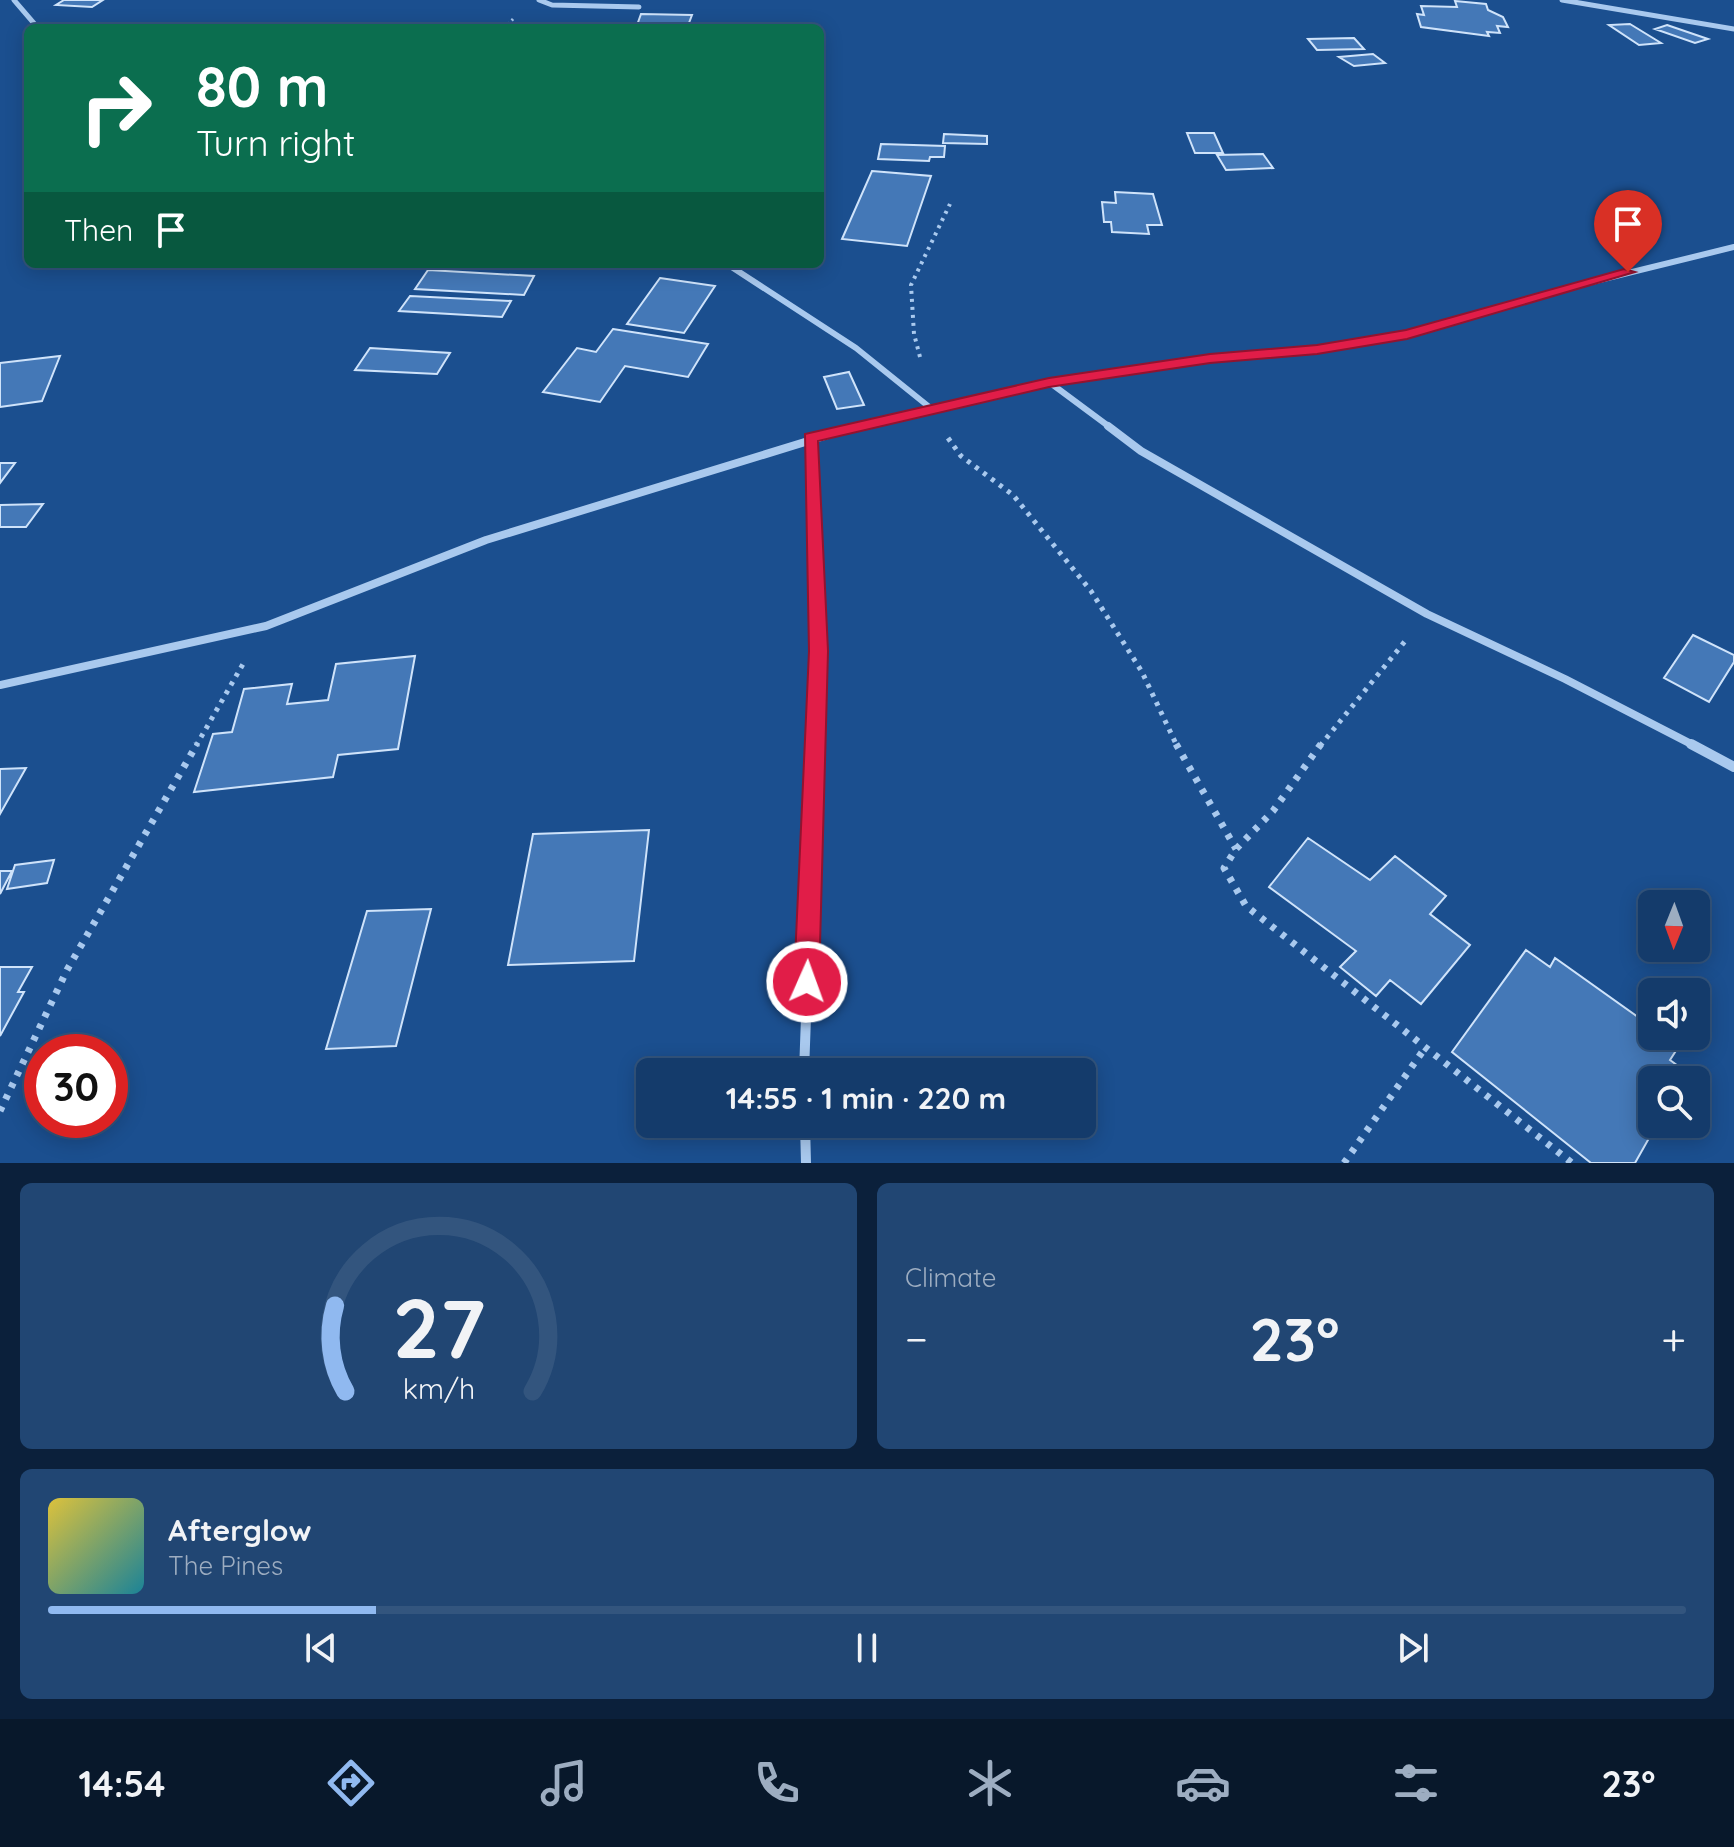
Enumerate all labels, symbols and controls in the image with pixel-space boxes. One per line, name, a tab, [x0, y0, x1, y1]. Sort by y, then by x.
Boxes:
text: 80 m	[196, 51, 328, 121]
icon: right	[64, 56, 168, 160]
text: Turn right	[196, 120, 355, 165]
pin	[1594, 190, 1662, 272]
icon: arrive	[1606, 202, 1650, 246]
icon: arrive	[149, 208, 193, 252]
text: Then	[64, 211, 133, 249]
north arrow	[1638, 890, 1710, 962]
map controls	[1638, 890, 1710, 1138]
position arrow	[765, 940, 849, 1024]
button: sound	[1638, 978, 1710, 1050]
speed limit sign: 30	[24, 1034, 128, 1138]
button: search	[1638, 1066, 1710, 1138]
text: 14:55 · 1 min · 220 m	[726, 1079, 1006, 1117]
text: Climate	[905, 1261, 996, 1294]
text: 27	[392, 1275, 485, 1379]
text: 23°	[1250, 1301, 1340, 1376]
text: −	[905, 1311, 928, 1366]
text: +	[1661, 1311, 1686, 1366]
text: km/h	[402, 1370, 475, 1406]
text: Afterglow	[168, 1511, 311, 1549]
text: The Pines	[168, 1549, 283, 1582]
icon: previous	[299, 1626, 343, 1670]
icon: pause	[845, 1626, 889, 1670]
icon: next	[1391, 1626, 1435, 1670]
icon: directions	[323, 1755, 379, 1811]
icon: music	[536, 1755, 592, 1811]
icon: phone	[749, 1755, 805, 1811]
icon: climate	[962, 1755, 1018, 1811]
icon: car	[1175, 1755, 1231, 1811]
icon: filters	[1388, 1755, 1444, 1811]
text: 14:54	[79, 1761, 165, 1806]
text: 23°	[1601, 1761, 1655, 1806]

